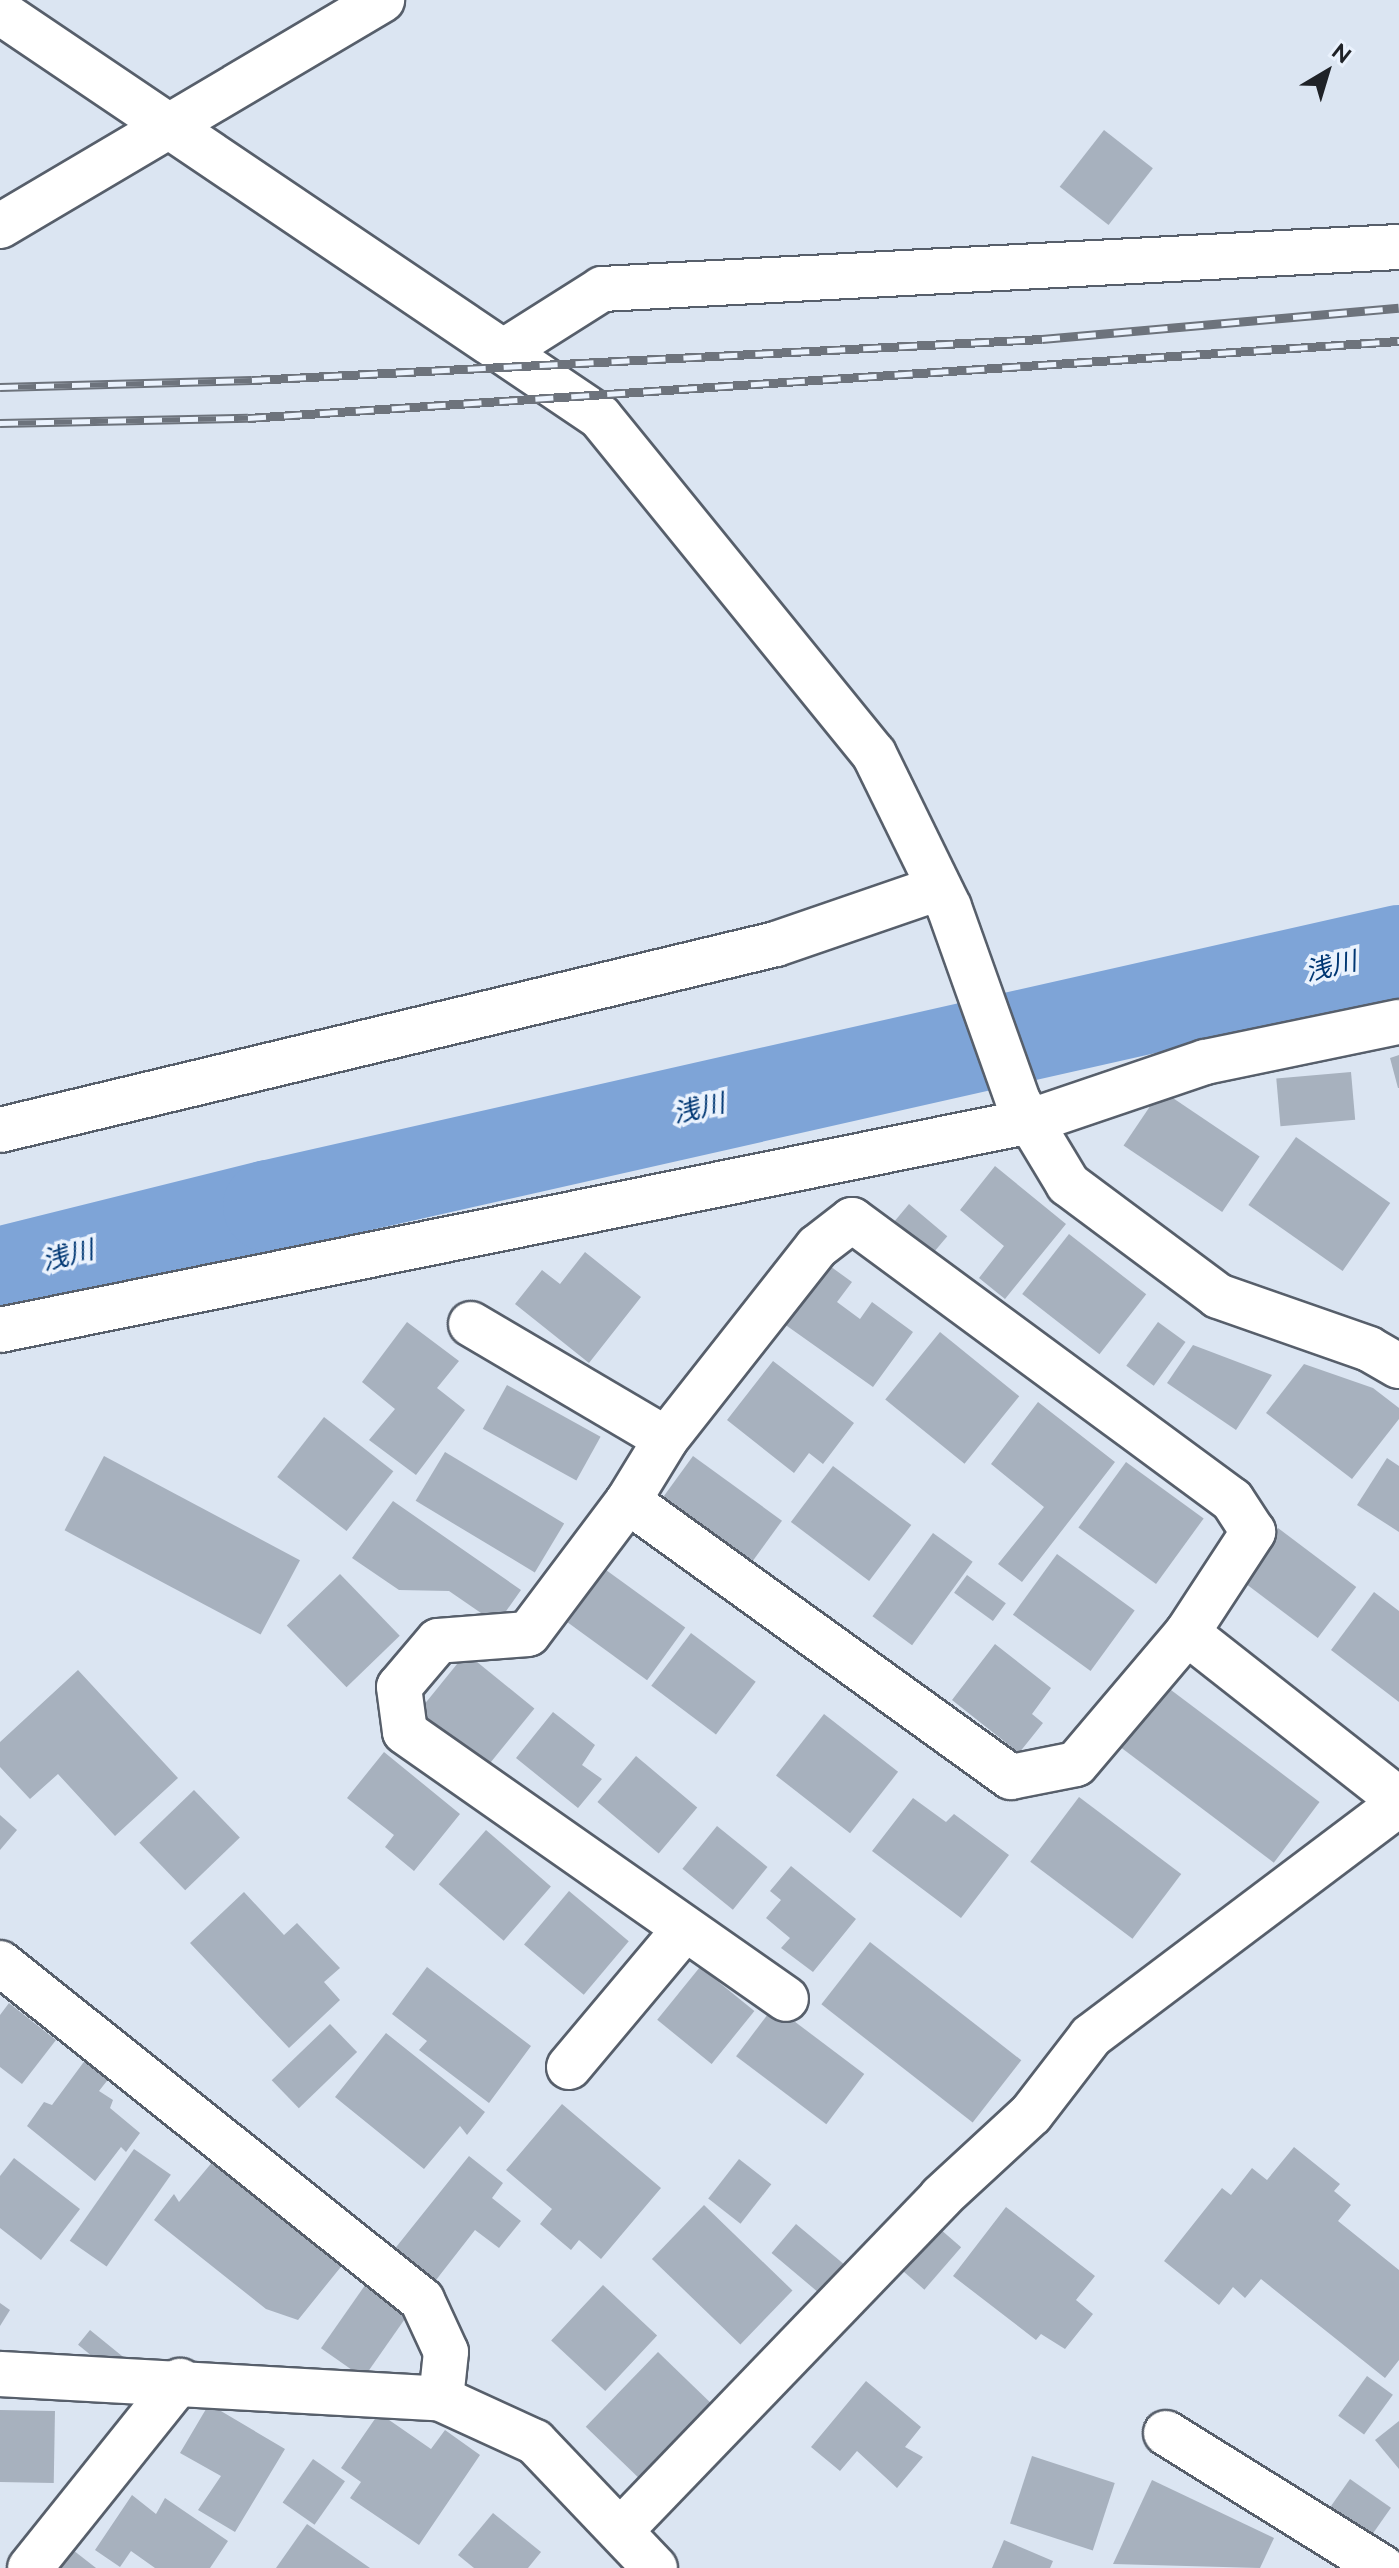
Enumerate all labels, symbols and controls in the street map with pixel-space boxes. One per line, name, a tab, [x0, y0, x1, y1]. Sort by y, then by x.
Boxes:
north arrow	[1287, 32, 1367, 112]
text: N	[1327, 38, 1356, 68]
water label: 浅川	[1302, 946, 1360, 988]
water label: 浅川	[670, 1088, 728, 1130]
water label: 浅川	[39, 1235, 97, 1277]

